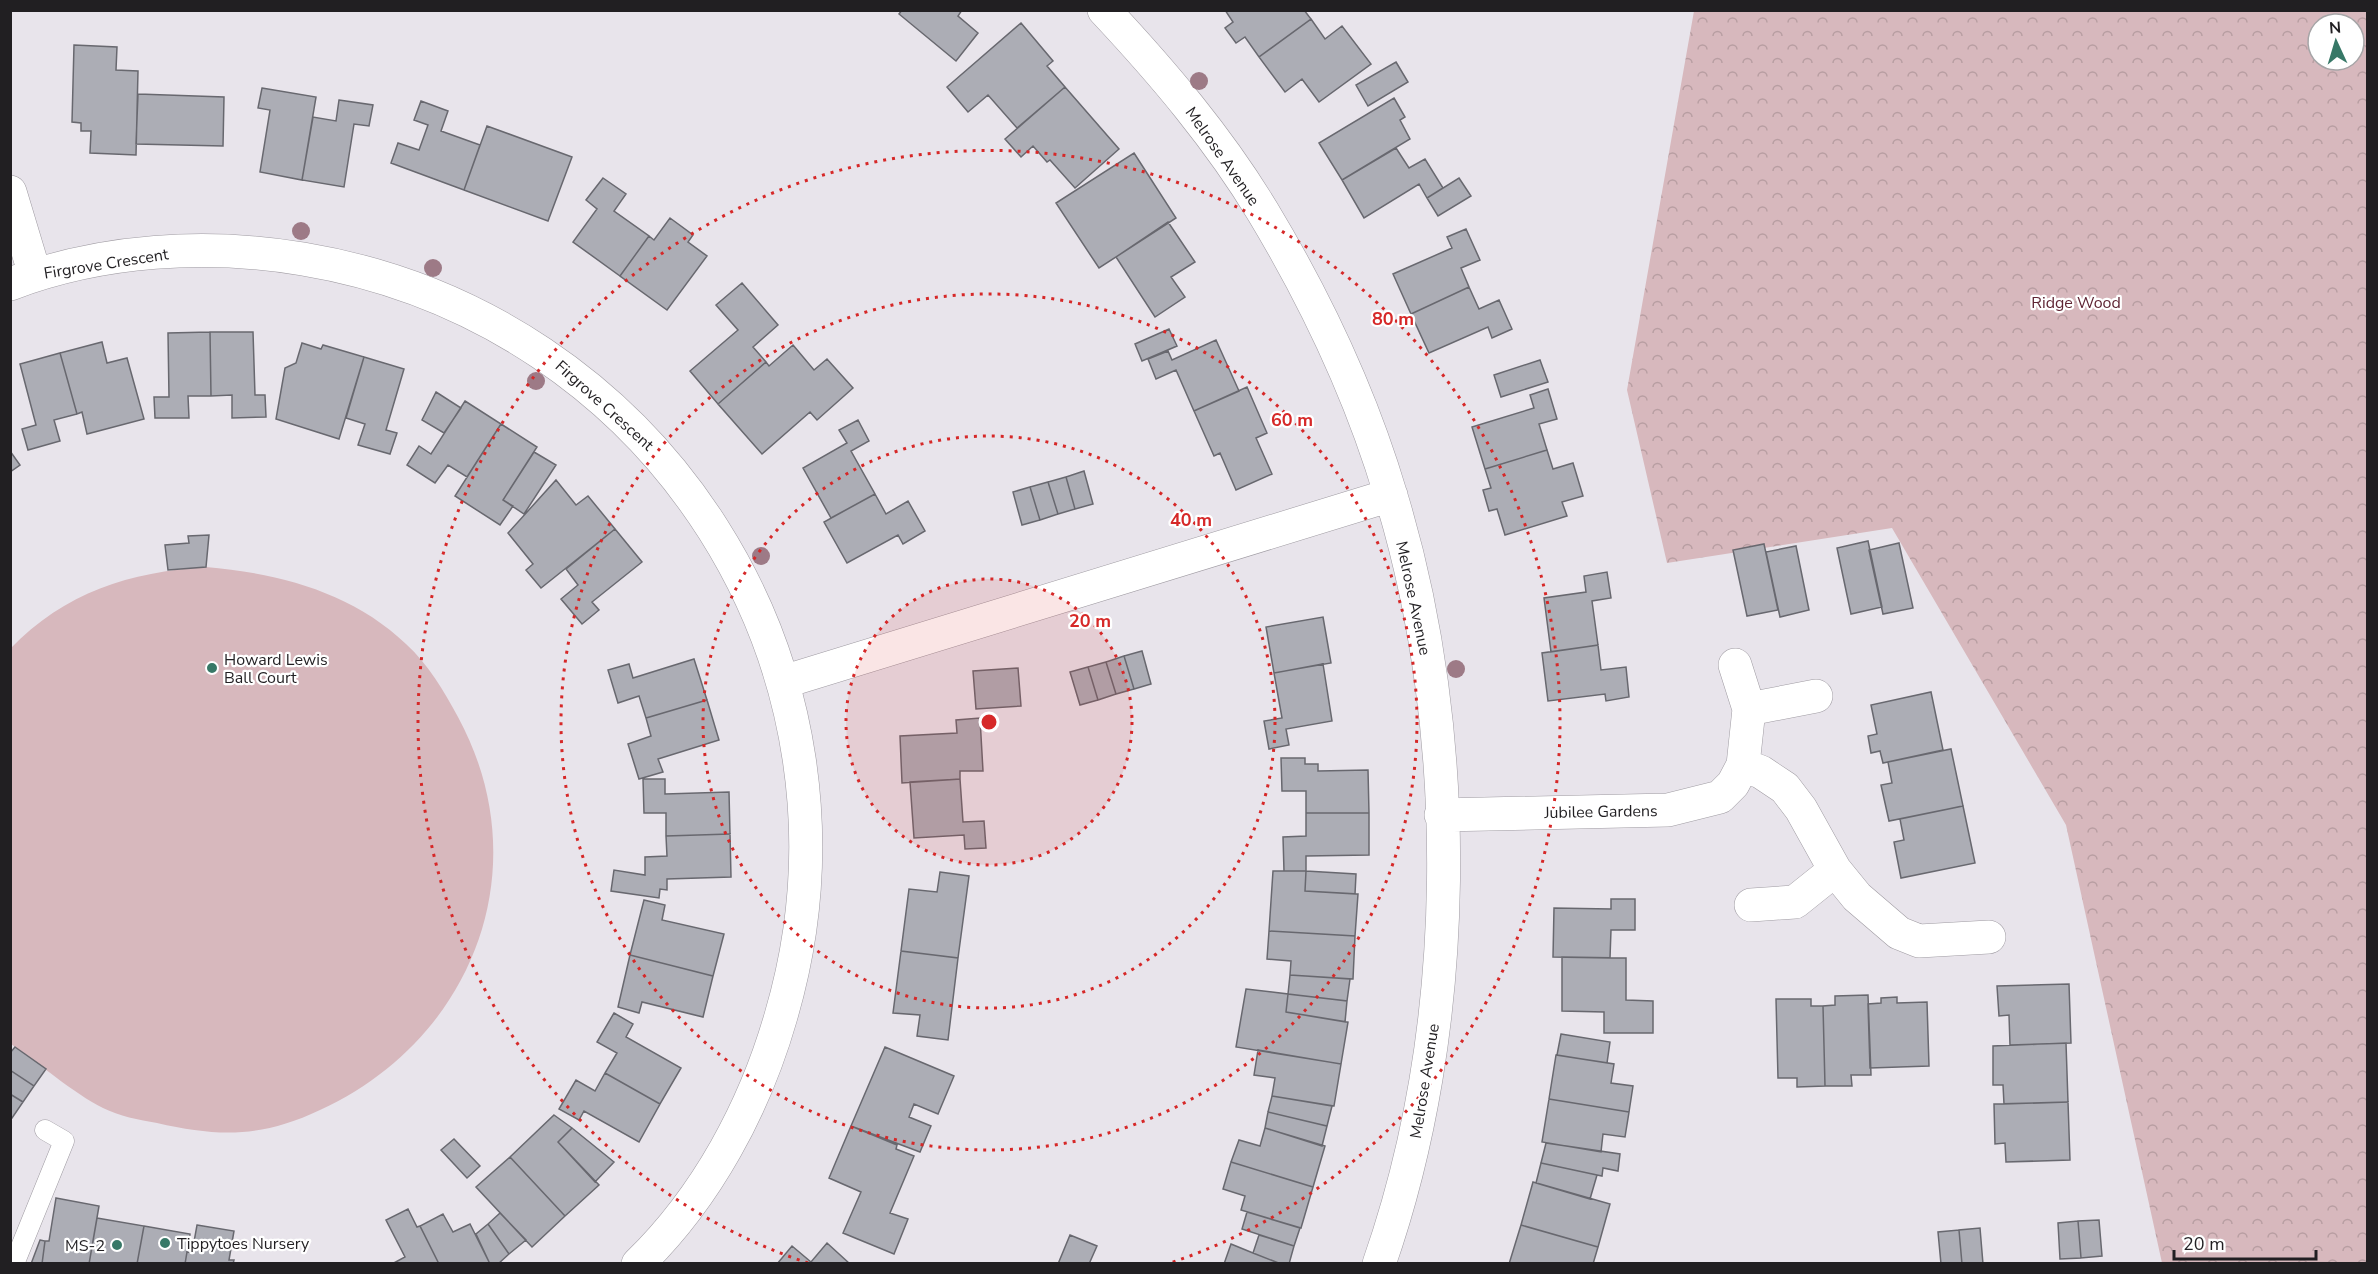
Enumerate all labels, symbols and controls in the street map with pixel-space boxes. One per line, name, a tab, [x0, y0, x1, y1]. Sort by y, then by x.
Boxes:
north arrow	[2306, 12, 2366, 72]
text: N	[2328, 17, 2342, 39]
street label: Melrose Avenue	[1180, 103, 1265, 210]
street label: Firgrove Crescent	[42, 243, 170, 285]
park label: Ridge Wood	[2031, 292, 2121, 314]
text: 80 m	[1372, 307, 1414, 331]
street label: Firgrove Crescent	[550, 356, 659, 456]
text: 60 m	[1271, 408, 1313, 432]
text: 40 m	[1170, 508, 1212, 532]
street label: Melrose Avenue	[1390, 539, 1436, 657]
text: 20 m	[1069, 609, 1111, 633]
place label: Howard Lewis Ball Court	[224, 649, 328, 689]
marker: Howard Lewis Ball Court	[205, 661, 219, 675]
centre of rings	[979, 712, 999, 732]
street label: Jubilee Gardens	[1543, 800, 1658, 824]
street label: Melrose Avenue	[1405, 1022, 1445, 1140]
scale bar	[2174, 1223, 2316, 1261]
text: 20 m	[2183, 1232, 2225, 1256]
place label: Tippytoes Nursery	[177, 1233, 310, 1255]
place label: MS-2	[65, 1235, 105, 1257]
marker: Tippytoes Nursery	[158, 1236, 172, 1250]
marker: MS-2	[110, 1238, 124, 1252]

